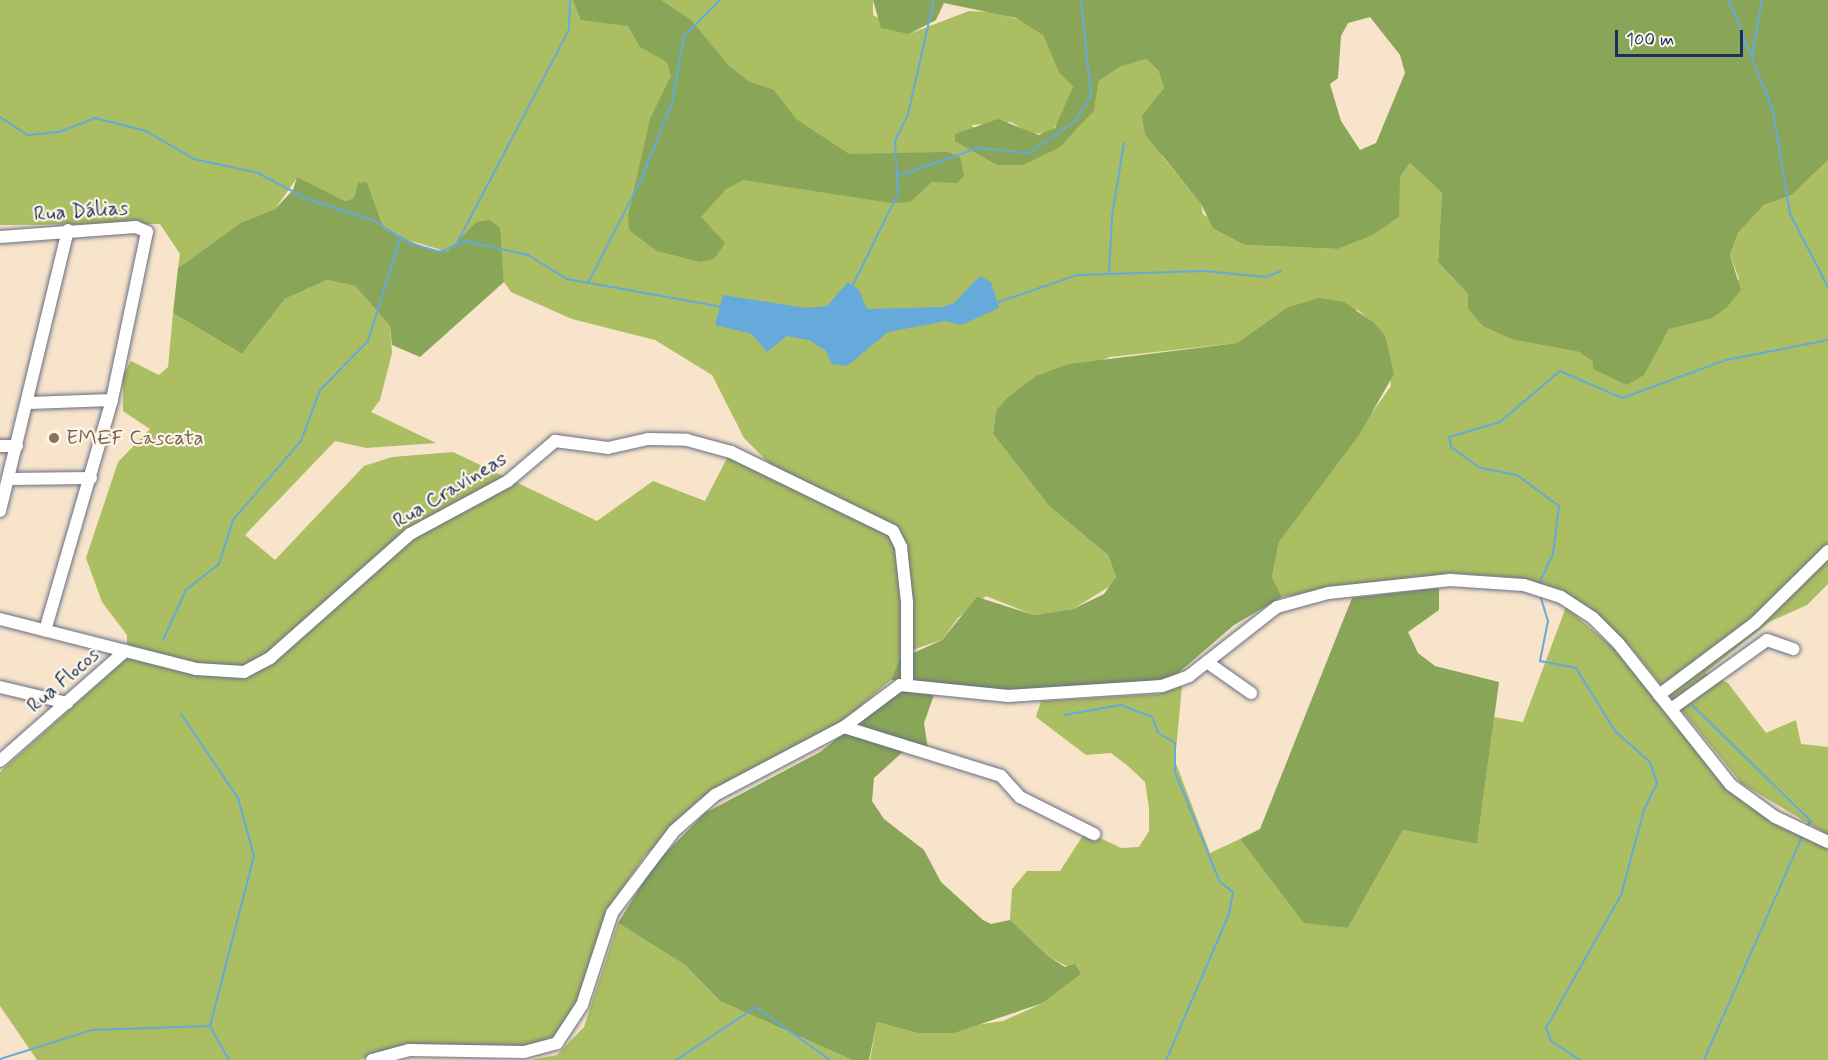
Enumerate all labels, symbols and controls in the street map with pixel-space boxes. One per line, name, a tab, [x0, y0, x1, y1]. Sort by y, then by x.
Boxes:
scale bar	[1618, 18, 1746, 56]
text: 100 m	[1626, 28, 1674, 52]
street label: Rua Dálias	[33, 195, 129, 227]
place label: EMEF Cascata	[66, 425, 206, 451]
marker: EMEF Cascata	[47, 431, 61, 445]
street label: Rua Cravíneas	[389, 446, 511, 534]
street label: Rua Flocos	[21, 641, 105, 719]

